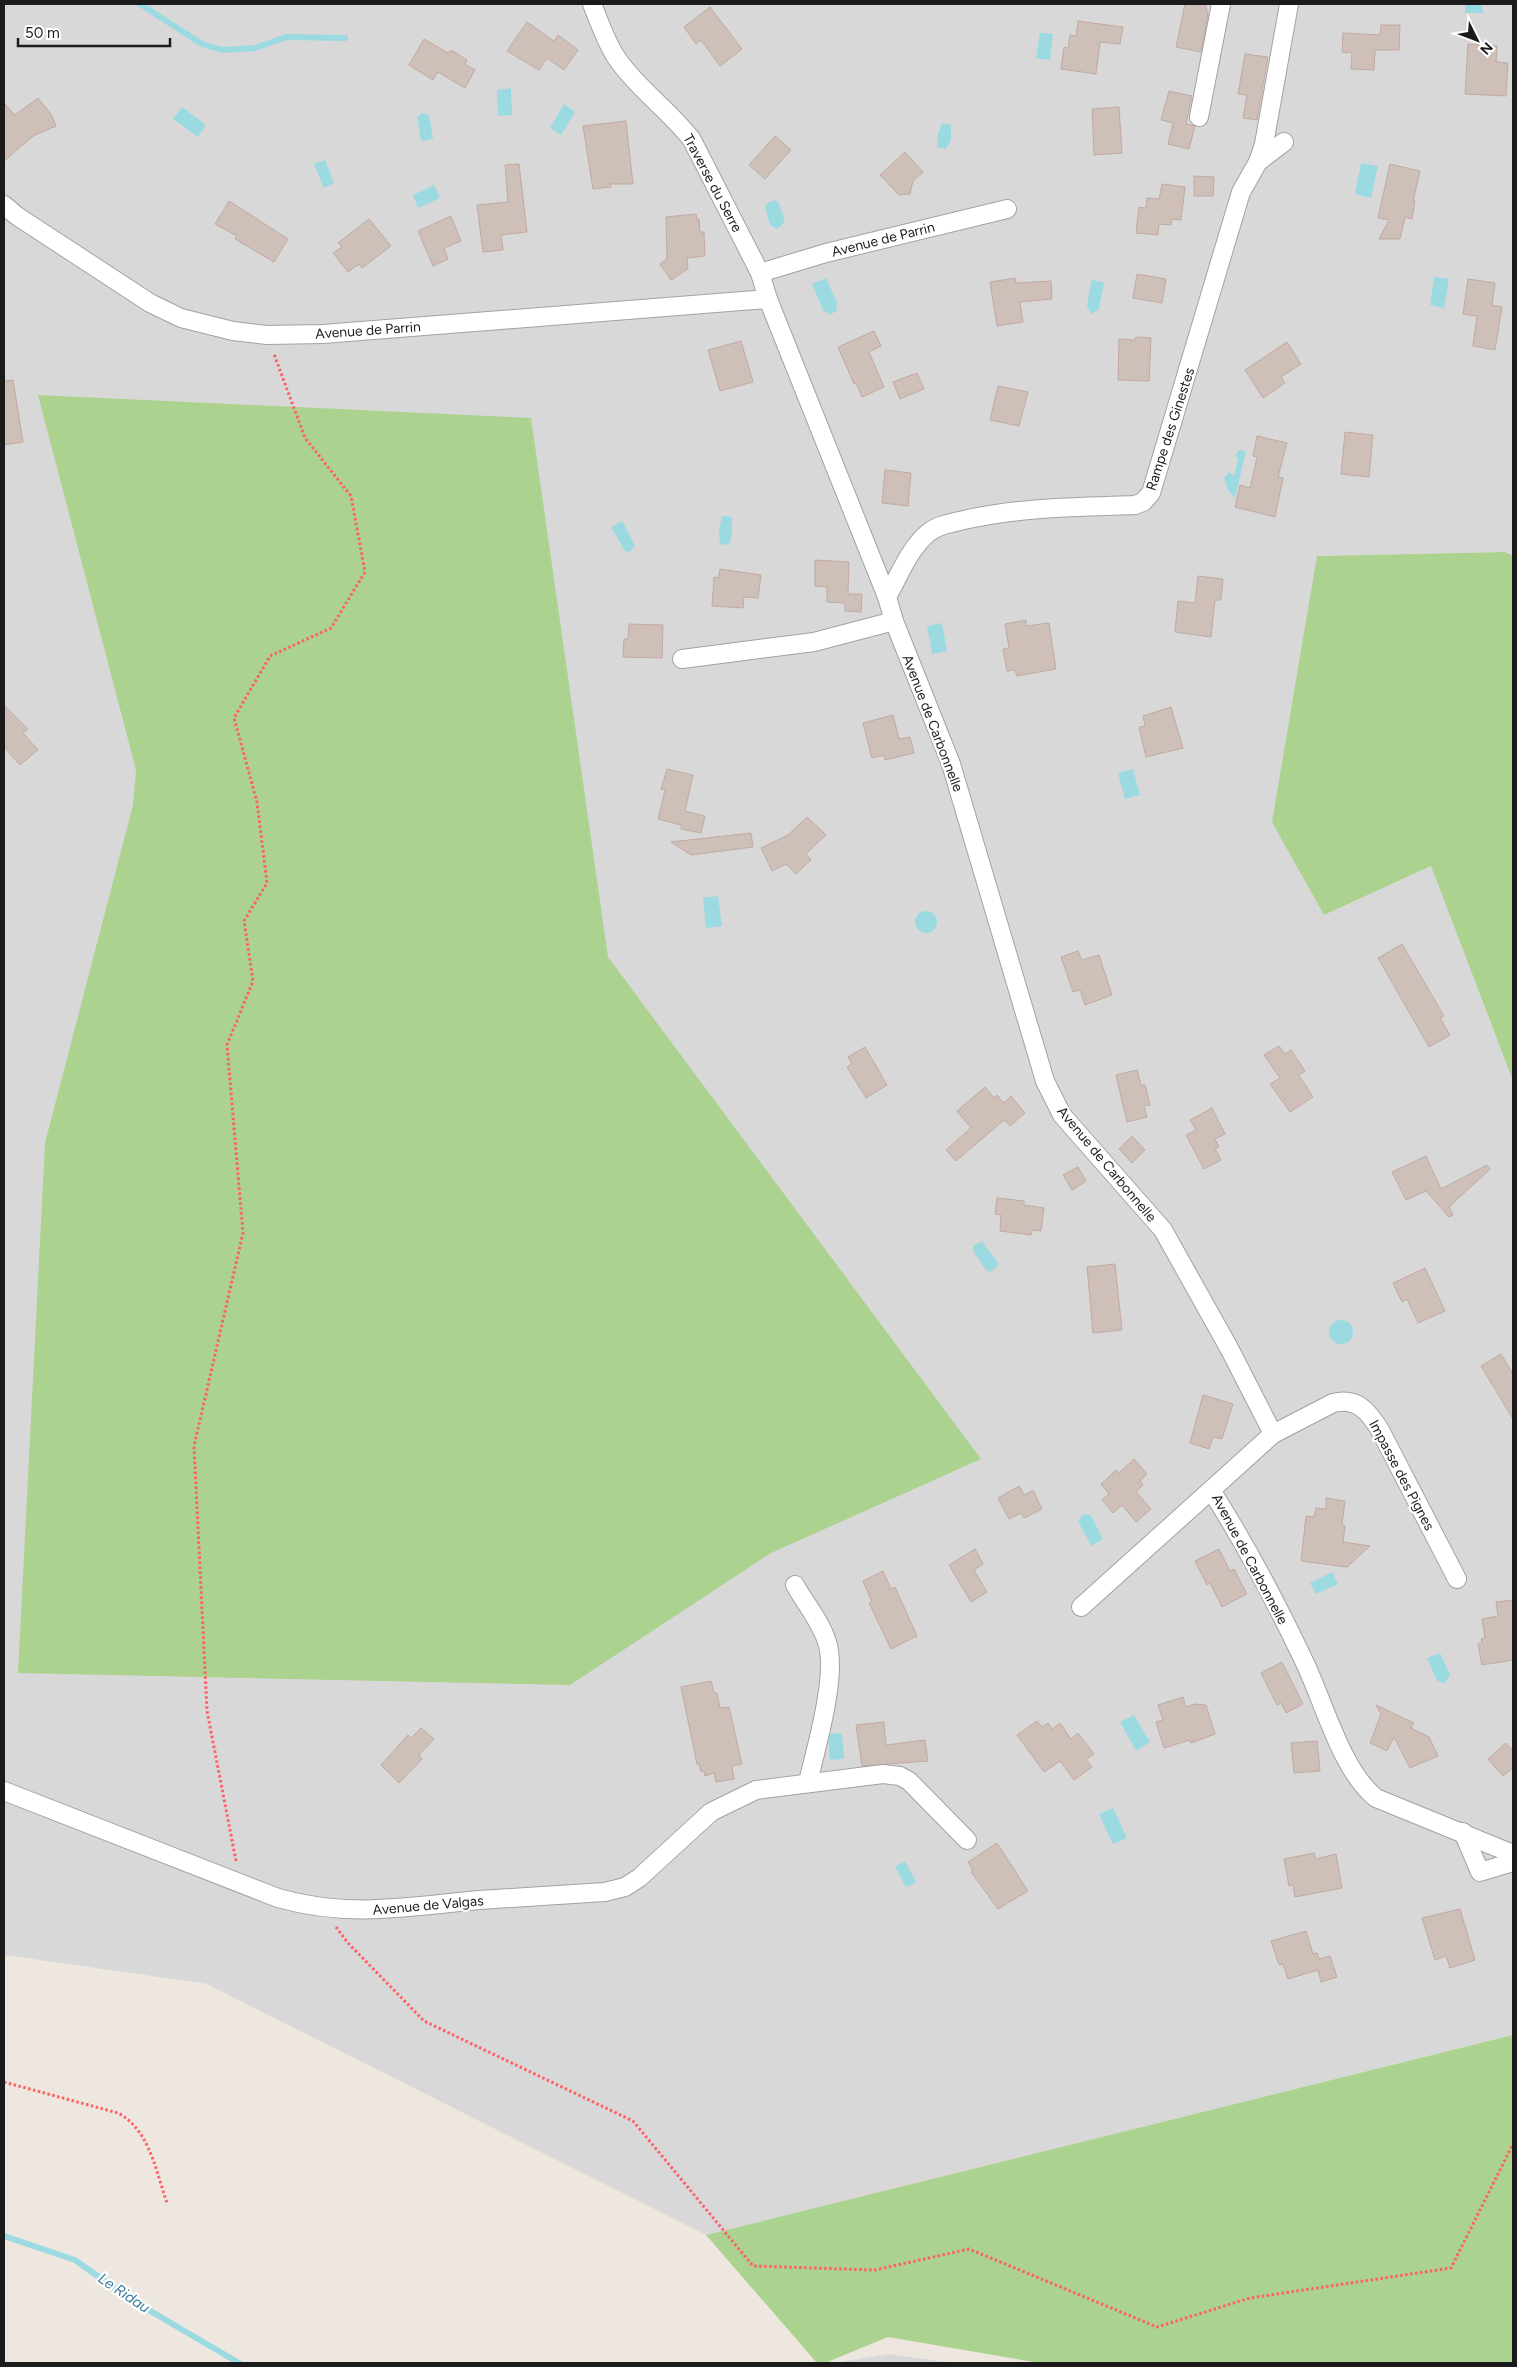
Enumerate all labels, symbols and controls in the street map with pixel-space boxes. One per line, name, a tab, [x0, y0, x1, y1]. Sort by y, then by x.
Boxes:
scale bar	[18, 15, 170, 47]
north arrow	[1452, 15, 1502, 65]
text: 50 m	[25, 24, 60, 42]
text: N	[1476, 39, 1496, 58]
street label: Traverse du Serre	[680, 131, 746, 236]
street label: Avenue de Parrin	[830, 218, 937, 261]
street label: Avenue de Parrin	[315, 318, 422, 343]
street label: Rampe des Ginestes	[1143, 366, 1198, 493]
street label: Avenue de Carbonnelle	[899, 652, 967, 794]
street label: Avenue de Carbonnelle	[1053, 1103, 1160, 1226]
street label: Impasse des Pignes	[1365, 1417, 1438, 1533]
street label: Avenue de Carbonnelle	[1208, 1491, 1291, 1628]
street label: Avenue de Valgas	[372, 1892, 484, 1919]
water label: Le Ridau	[95, 2269, 153, 2317]

